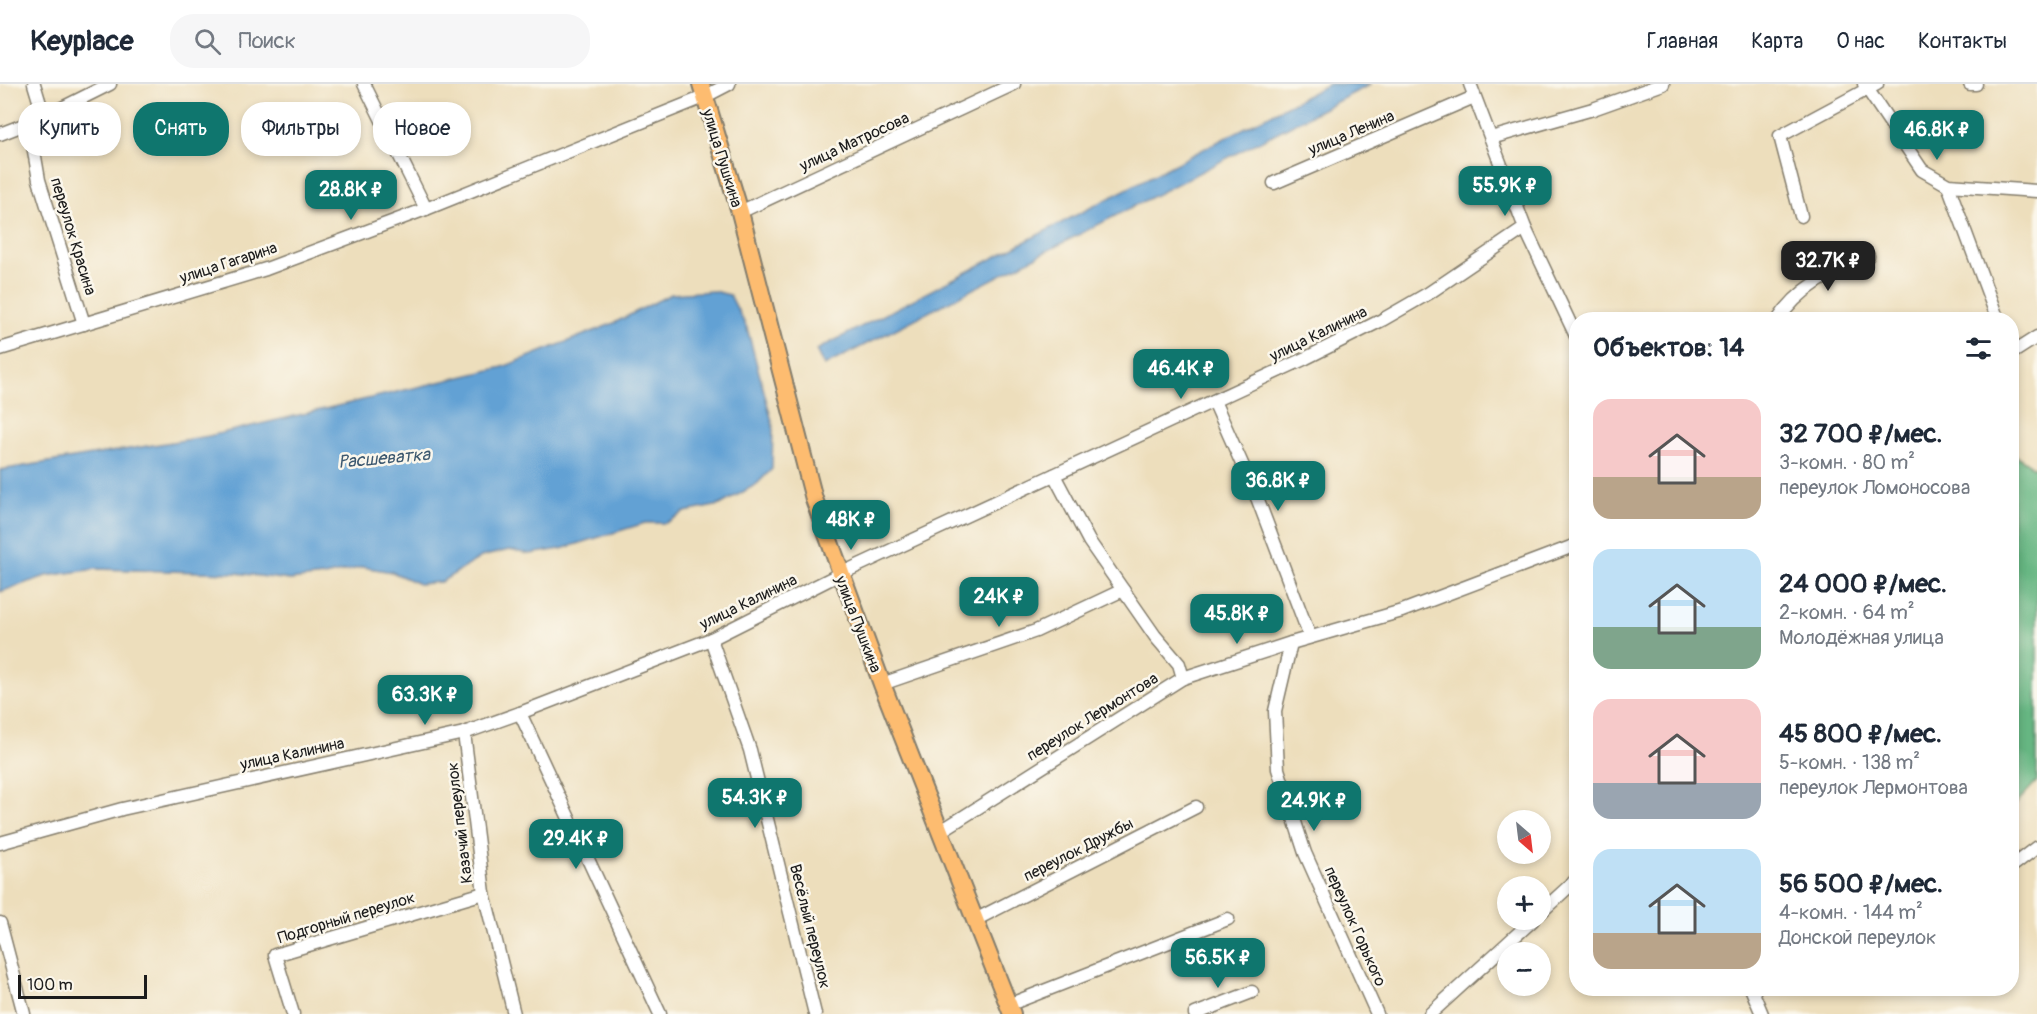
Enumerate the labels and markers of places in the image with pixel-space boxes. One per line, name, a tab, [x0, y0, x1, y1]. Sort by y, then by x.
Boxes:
pin: 46.8K ₽	[1882, 110, 1992, 161]
pin: 55.9K ₽	[1450, 166, 1560, 217]
pin: 28.8K ₽	[296, 170, 406, 221]
pin: 32.7K ₽	[1773, 241, 1883, 292]
pin: 46.4K ₽	[1126, 349, 1236, 400]
pin: 36.8K ₽	[1223, 461, 1333, 512]
pin: 48K ₽	[809, 500, 893, 551]
pin: 24K ₽	[957, 577, 1041, 628]
pin: 45.8K ₽	[1182, 594, 1292, 645]
pin: 63.3K ₽	[370, 675, 480, 726]
pin: 54.3K ₽	[700, 778, 810, 829]
pin: 24.9K ₽	[1259, 781, 1369, 832]
pin: 29.4K ₽	[521, 819, 631, 870]
pin: 56.5K ₽	[1163, 938, 1273, 989]

